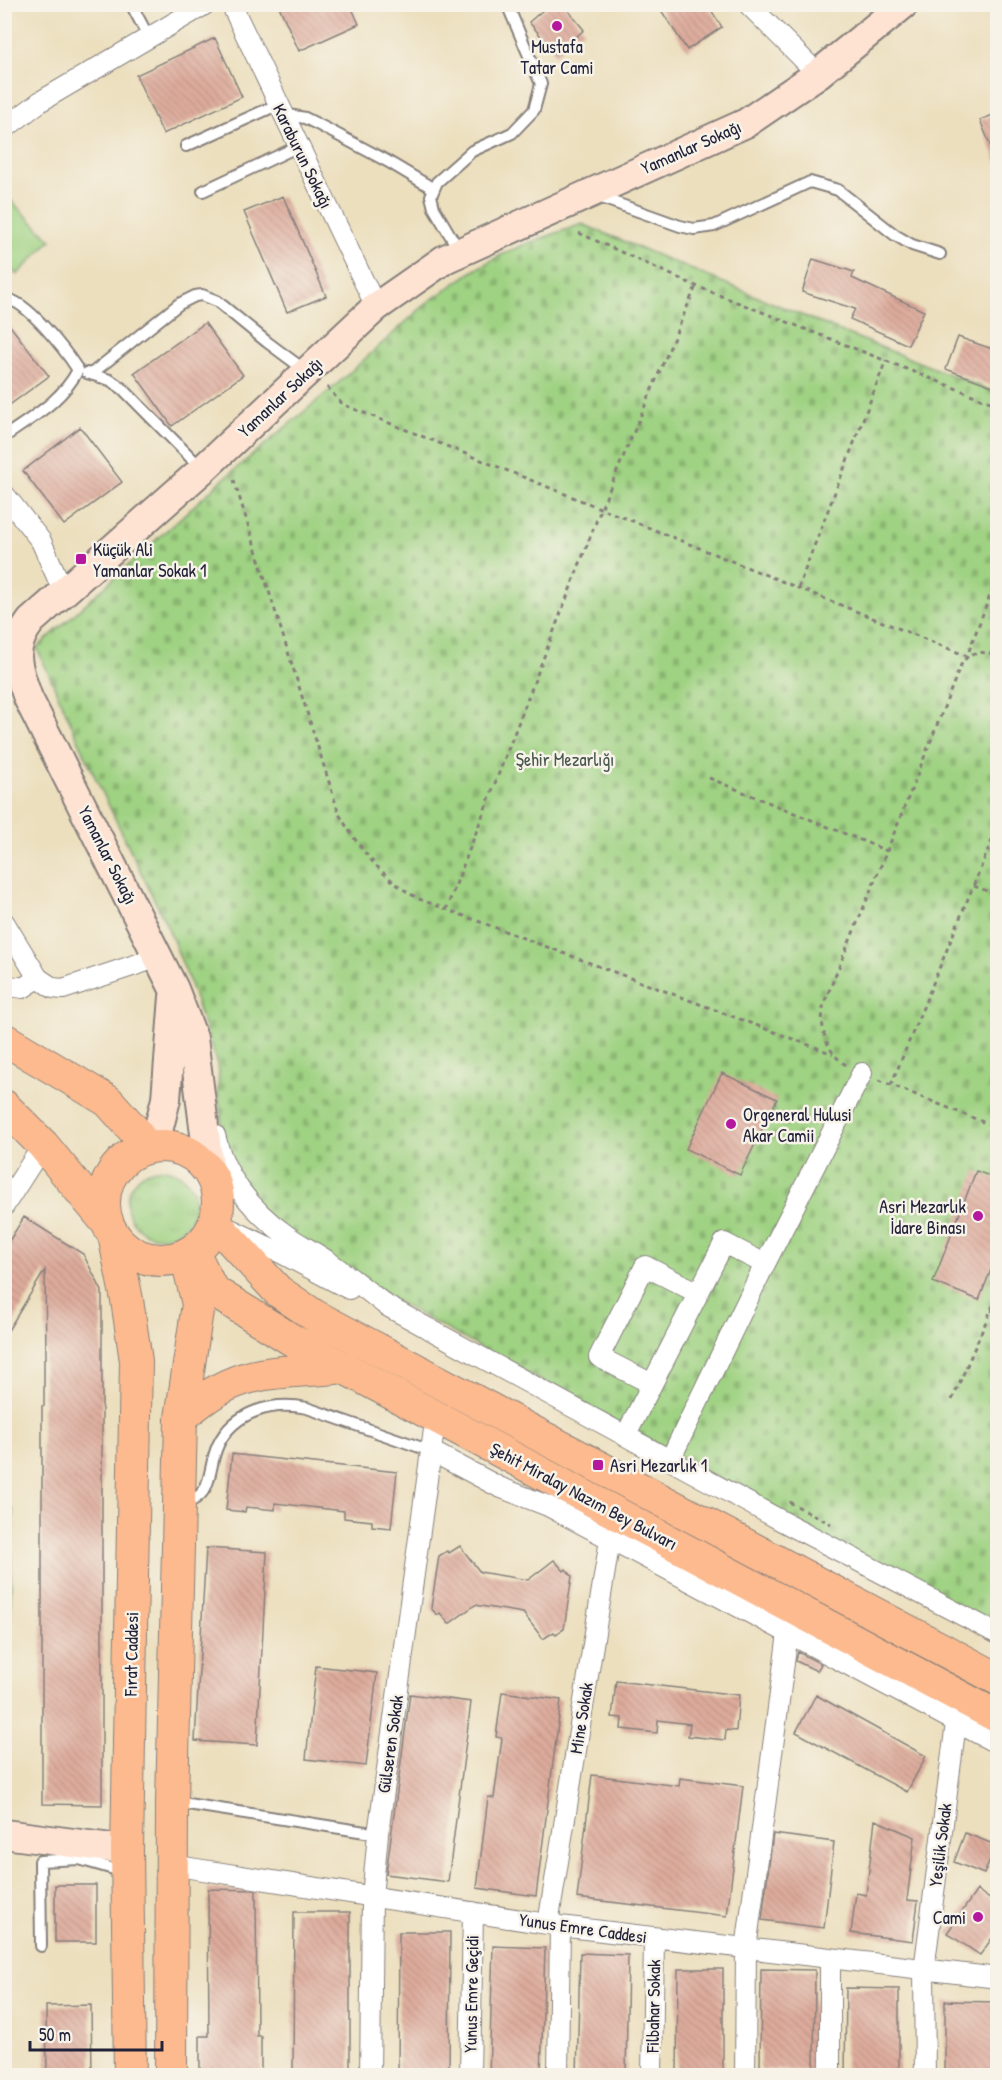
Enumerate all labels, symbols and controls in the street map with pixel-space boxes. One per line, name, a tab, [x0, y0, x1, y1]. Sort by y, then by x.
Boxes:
marker: Mustafa Tatar Cami	[550, 19, 564, 33]
place label: Mustafa Tatar Cami	[521, 34, 594, 80]
street label: Karaburun Sokağı	[267, 99, 339, 213]
street label: Yamanlar Sokağı	[637, 114, 745, 180]
street label: Yamanlar Sokağı	[232, 351, 328, 443]
place label: Küçük Ali Yamanlar Sokak 1	[93, 537, 207, 583]
marker: Küçük Ali Yamanlar Sokak 1	[74, 552, 88, 566]
park label: Şehir Mezarlığı	[516, 747, 614, 772]
street label: Yamanlar Sokağı	[72, 801, 144, 909]
place label: Orgeneral Hulusi Akar Camii	[743, 1102, 852, 1148]
marker: Orgeneral Hulusi Akar Camii	[724, 1117, 738, 1131]
place label: Asri Mezarlık İdare Binası	[879, 1194, 967, 1240]
marker: Asri Mezarlık İdare Binası	[971, 1209, 985, 1223]
street label: Şehit Miralay Nazım Bey Bulvarı	[486, 1436, 682, 1556]
place label: Asri Mezarlık 1	[610, 1453, 707, 1478]
marker: Asri Mezarlık 1	[591, 1458, 605, 1472]
street label: Fırat Caddesi	[118, 1612, 144, 1697]
street label: Mine Sokak	[563, 1680, 599, 1755]
street label: Gülseren Sokak	[371, 1693, 409, 1795]
street label: Yeşilik Sokak	[922, 1801, 958, 1888]
place label: Cami	[933, 1905, 966, 1930]
street label: Yunus Emre Caddesi	[517, 1907, 649, 1949]
marker: Cami	[971, 1910, 985, 1924]
street label: Yunus Emre Geçidi	[457, 1935, 485, 2053]
street label: Filbahar Sokak	[640, 1959, 666, 2054]
scale bar	[30, 2014, 162, 2052]
text: 50 m	[39, 2022, 71, 2047]

